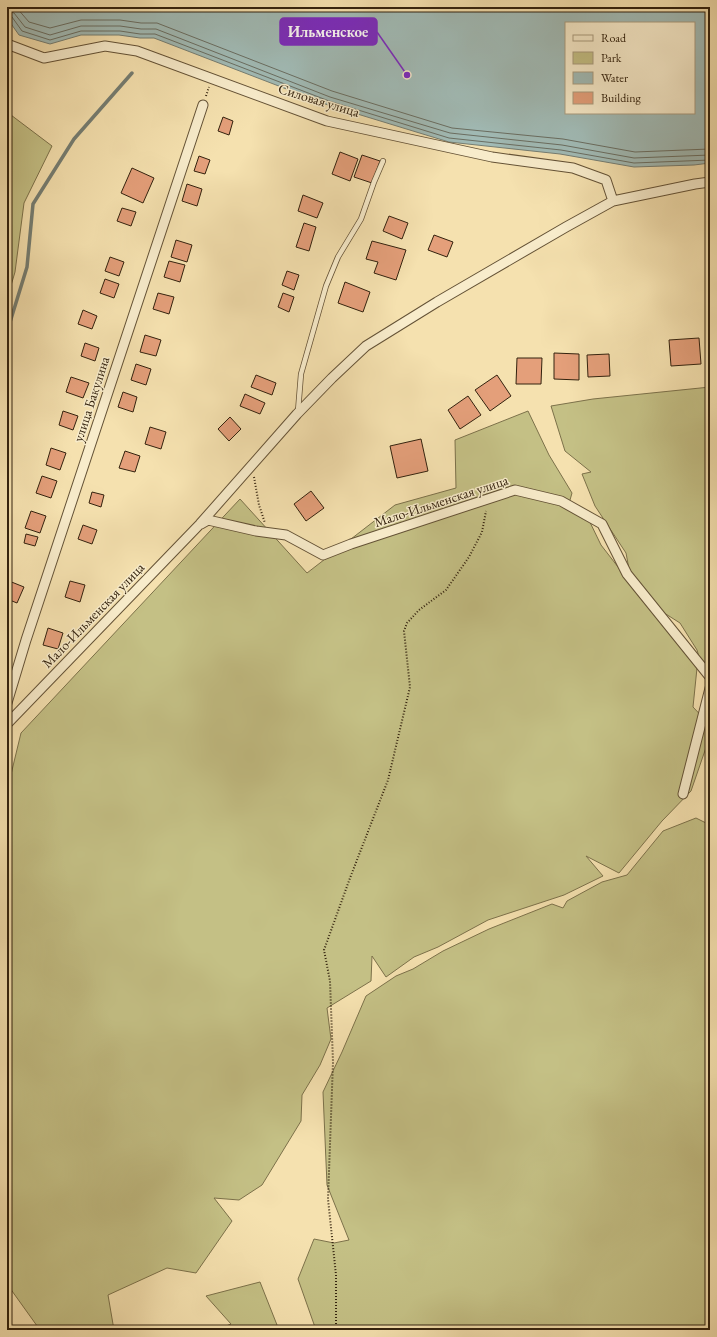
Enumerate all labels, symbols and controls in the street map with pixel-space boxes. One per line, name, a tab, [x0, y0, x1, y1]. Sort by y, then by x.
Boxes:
callout: Ильменское	[280, 18, 377, 45]
text: Ильменское	[288, 22, 368, 41]
legend	[565, 22, 695, 114]
text: Road	[601, 30, 627, 46]
text: Park	[601, 50, 622, 66]
text: Water	[601, 70, 628, 86]
street label: Силовая улица	[276, 79, 362, 121]
text: Building	[601, 90, 642, 106]
street label: улица Бакулина	[69, 354, 113, 444]
street label: Мало-Ильменская улица	[372, 471, 511, 531]
street label: Мало-Ильменская улица	[38, 558, 148, 672]

